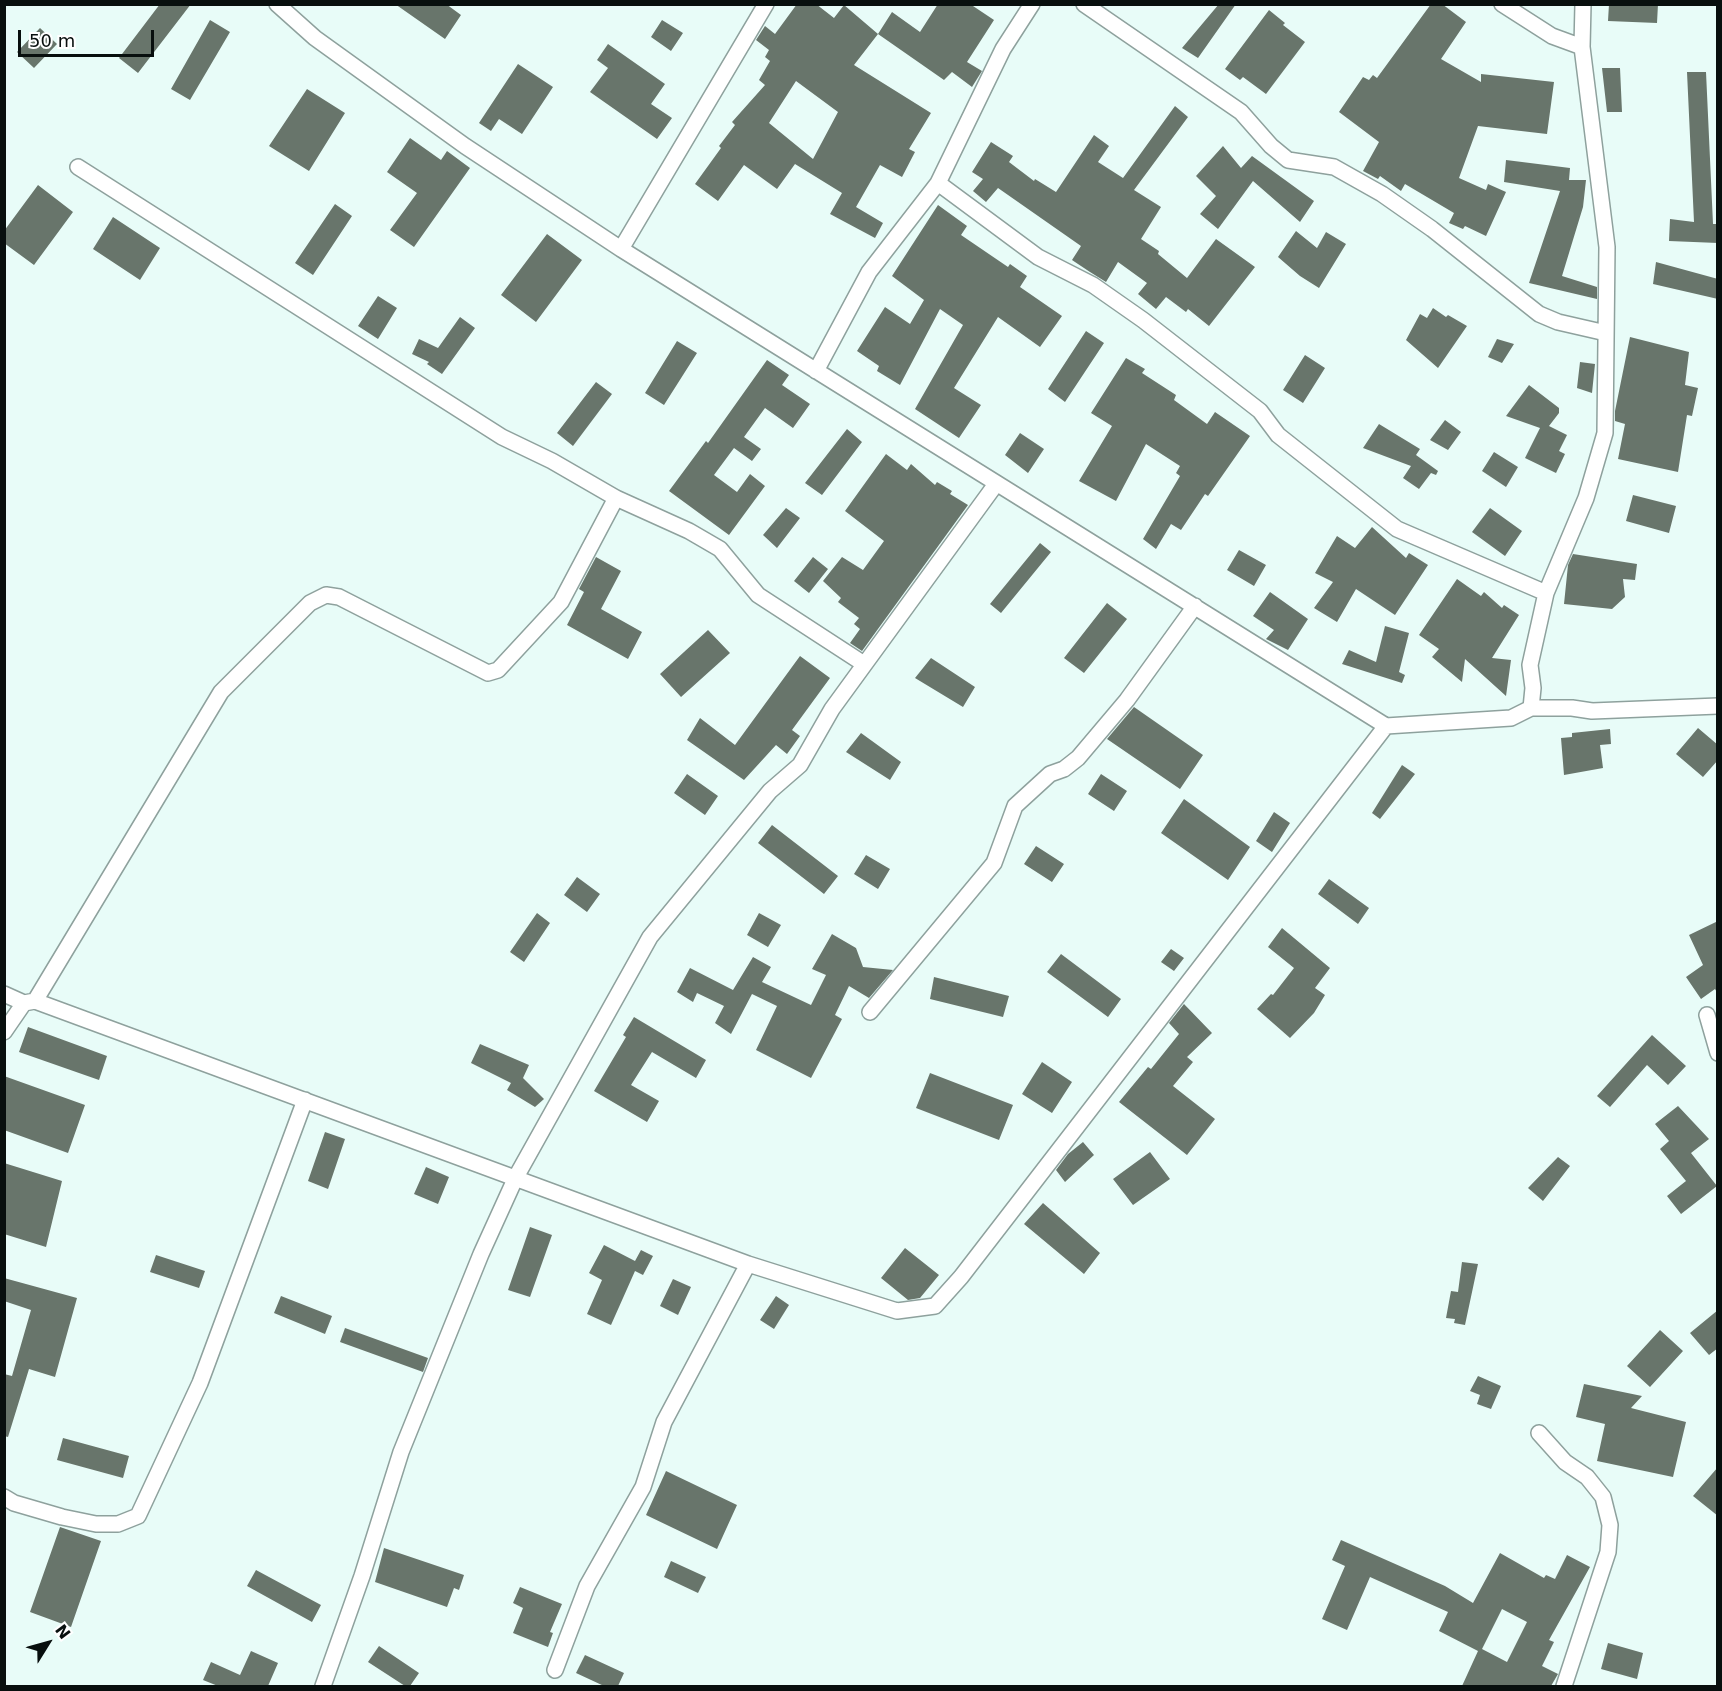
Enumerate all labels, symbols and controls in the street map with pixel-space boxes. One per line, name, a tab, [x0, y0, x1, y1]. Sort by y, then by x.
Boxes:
scale bar	[21, 18, 158, 56]
text: 50 m	[29, 30, 75, 51]
north arrow	[18, 1613, 78, 1673]
text: N	[51, 1621, 74, 1643]

